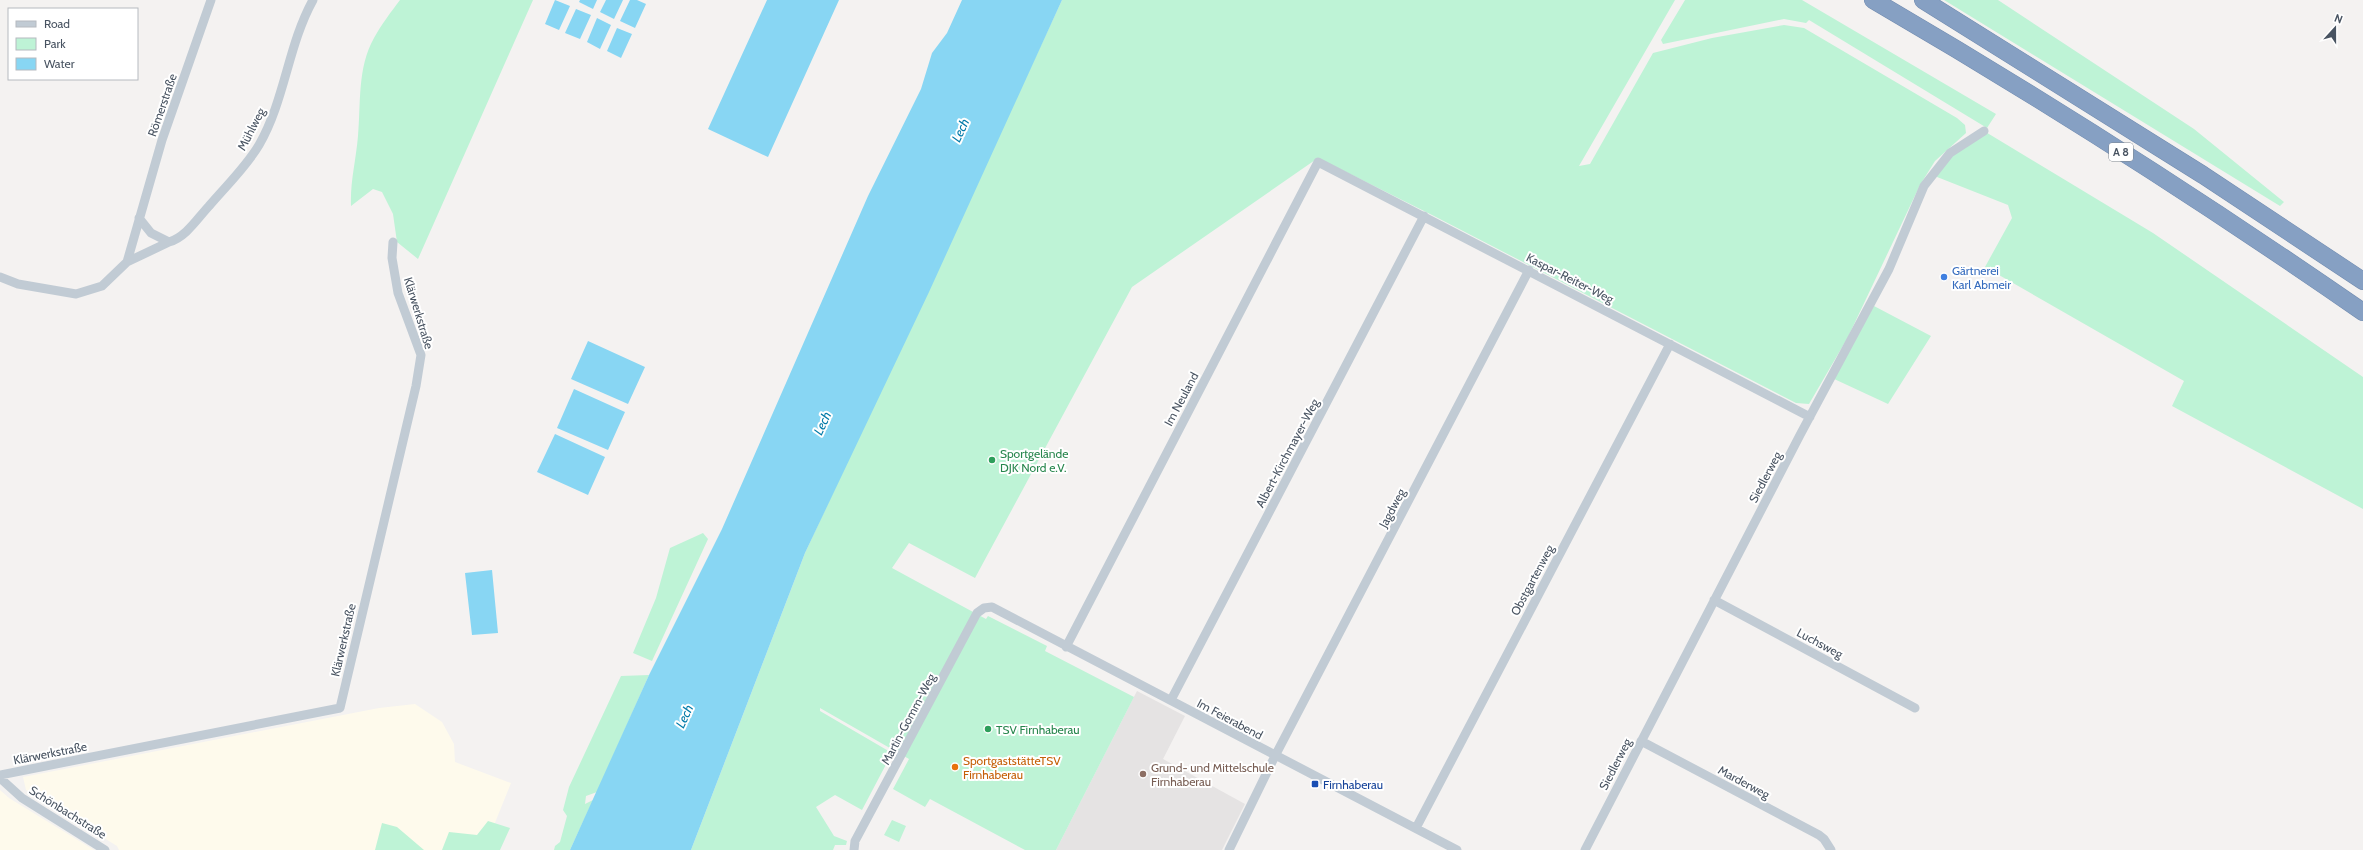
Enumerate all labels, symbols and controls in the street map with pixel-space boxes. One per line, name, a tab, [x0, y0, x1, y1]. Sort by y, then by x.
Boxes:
legend	[8, 8, 138, 80]
north arrow	[2315, 8, 2355, 48]
text: N	[2332, 11, 2345, 27]
text: Road	[44, 16, 70, 31]
text: Park	[44, 36, 66, 51]
text: Water	[44, 56, 75, 71]
street label: Römerstraße	[144, 72, 180, 138]
street label: Mühlweg	[234, 104, 269, 153]
water label: Lech	[948, 116, 972, 144]
road number: A 8	[2109, 143, 2133, 161]
street label: Kaspar-Reiter-Weg	[1524, 250, 1617, 307]
place label: Gärtnerei Karl Abmeir	[1952, 263, 2011, 292]
marker: Gärtnerei Karl Abmeir	[1939, 272, 1949, 282]
street label: Klärwerkstraße	[401, 275, 437, 351]
street label: Im Neuland	[1161, 369, 1201, 429]
street label: Albert-Kirchmayer-Weg	[1252, 395, 1322, 510]
water label: Lech	[810, 409, 834, 437]
place label: Sportgelände DJK Nord e.V.	[1000, 446, 1068, 475]
street label: Siedlerweg	[1745, 448, 1785, 505]
marker: Sportgelände DJK Nord e.V.	[987, 455, 997, 465]
street label: Jagdweg	[1375, 485, 1409, 531]
street label: Obstgartenweg	[1507, 541, 1557, 618]
street label: Klärwerkstraße	[327, 602, 359, 678]
street label: Luchsweg	[1794, 625, 1846, 662]
street label: Martin-Gomm-Weg	[878, 670, 939, 767]
street label: Im Feierabend	[1195, 695, 1265, 743]
water label: Lech	[672, 702, 696, 730]
place label: TSV Firnhaberau	[996, 722, 1080, 737]
marker: TSV Firnhaberau	[983, 724, 993, 734]
street label: Siedlerweg	[1596, 735, 1635, 792]
street label: Klärwerkstraße	[12, 739, 88, 767]
place label: SportgaststätteTSV Firnhaberau	[963, 753, 1061, 782]
place label: Grund- und Mittelschule Firnhaberau	[1151, 760, 1274, 789]
marker: SportgaststätteTSV Firnhaberau	[950, 762, 960, 772]
street label: Marderweg	[1716, 762, 1773, 802]
marker: Grund- und Mittelschule Firnhaberau	[1138, 769, 1148, 779]
place label: Firnhaberau	[1323, 777, 1383, 792]
marker: Firnhaberau	[1310, 779, 1320, 789]
street label: Schönbachstraße	[27, 782, 109, 842]

